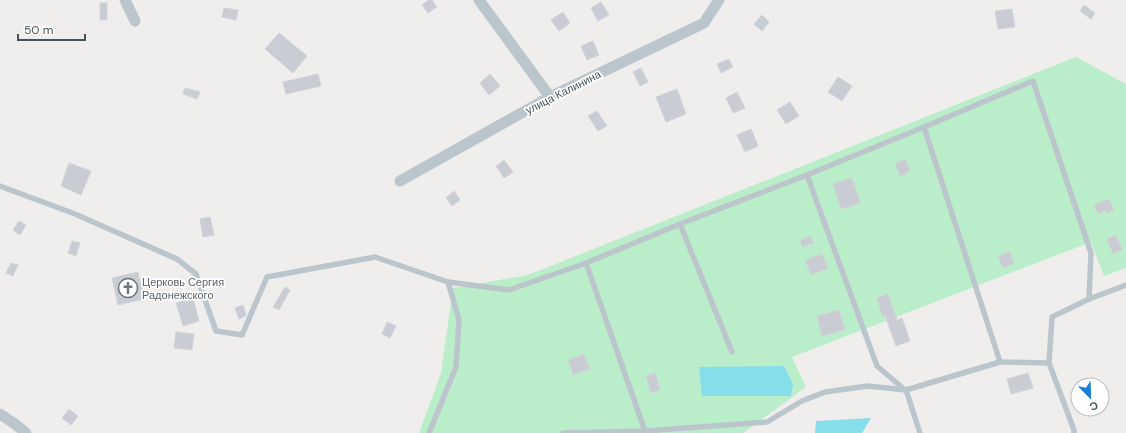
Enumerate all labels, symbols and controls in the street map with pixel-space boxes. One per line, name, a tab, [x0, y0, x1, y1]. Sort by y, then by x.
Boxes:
scale bar	[18, 16, 85, 42]
text: 50 m	[24, 22, 53, 38]
street label: улица Калинина	[523, 67, 604, 117]
place label: Церковь Сергия Радонежского	[142, 275, 224, 302]
church icon: Церковь Сергия Радонежского	[117, 277, 139, 299]
north arrow	[1070, 377, 1110, 417]
text: С	[1087, 398, 1100, 414]

